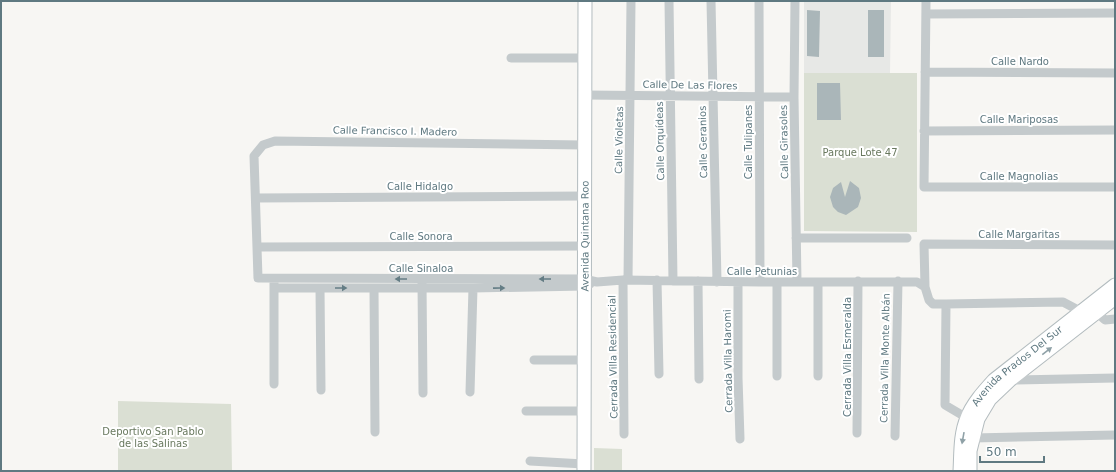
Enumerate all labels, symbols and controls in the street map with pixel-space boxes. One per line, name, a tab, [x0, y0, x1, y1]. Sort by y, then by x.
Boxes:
street label: Calle Nardo	[991, 56, 1049, 67]
street label: Calle De Las Flores	[642, 79, 738, 91]
street label: Calle Orquídeas	[654, 101, 666, 181]
street label: Calle Tulipanes	[743, 105, 754, 179]
street label: Calle Girasoles	[778, 105, 790, 179]
street label: Calle Violetas	[613, 106, 625, 174]
street label: Calle Geranios	[697, 106, 709, 178]
street label: Calle Mariposas	[980, 114, 1058, 125]
street label: Calle Francisco I. Madero	[333, 124, 457, 138]
park label: Parque Lote 47	[822, 147, 898, 158]
street label: Calle Magnolias	[980, 171, 1058, 182]
street label: Avenida Quintana Roo	[579, 180, 590, 292]
street label: Calle Hidalgo	[387, 181, 453, 192]
street label: Calle Margaritas	[978, 229, 1060, 240]
street label: Calle Sonora	[389, 231, 453, 242]
street label: Calle Sinaloa	[389, 263, 453, 274]
street label: Calle Petunias	[727, 266, 797, 277]
one-way arrow	[394, 276, 407, 282]
one-way arrow	[538, 276, 551, 282]
one-way arrow	[335, 285, 348, 291]
one-way arrow	[493, 285, 506, 291]
street label: Cerrada Villa Monte Albán	[878, 293, 892, 423]
street label: Cerrada Villa Residencial	[606, 295, 620, 419]
street label: Cerrada Villa Esmeralda	[842, 297, 853, 417]
street label: Cerrada Villa Haromi	[722, 309, 734, 413]
street label: Avenida Prados Del Sur	[969, 323, 1065, 408]
one-way arrow	[1042, 347, 1053, 355]
park label: Deportivo San Pablo de las Salinas	[102, 426, 204, 449]
one-way arrow	[959, 432, 965, 444]
scale bar	[980, 438, 1044, 464]
text: 50 m	[986, 445, 1017, 459]

